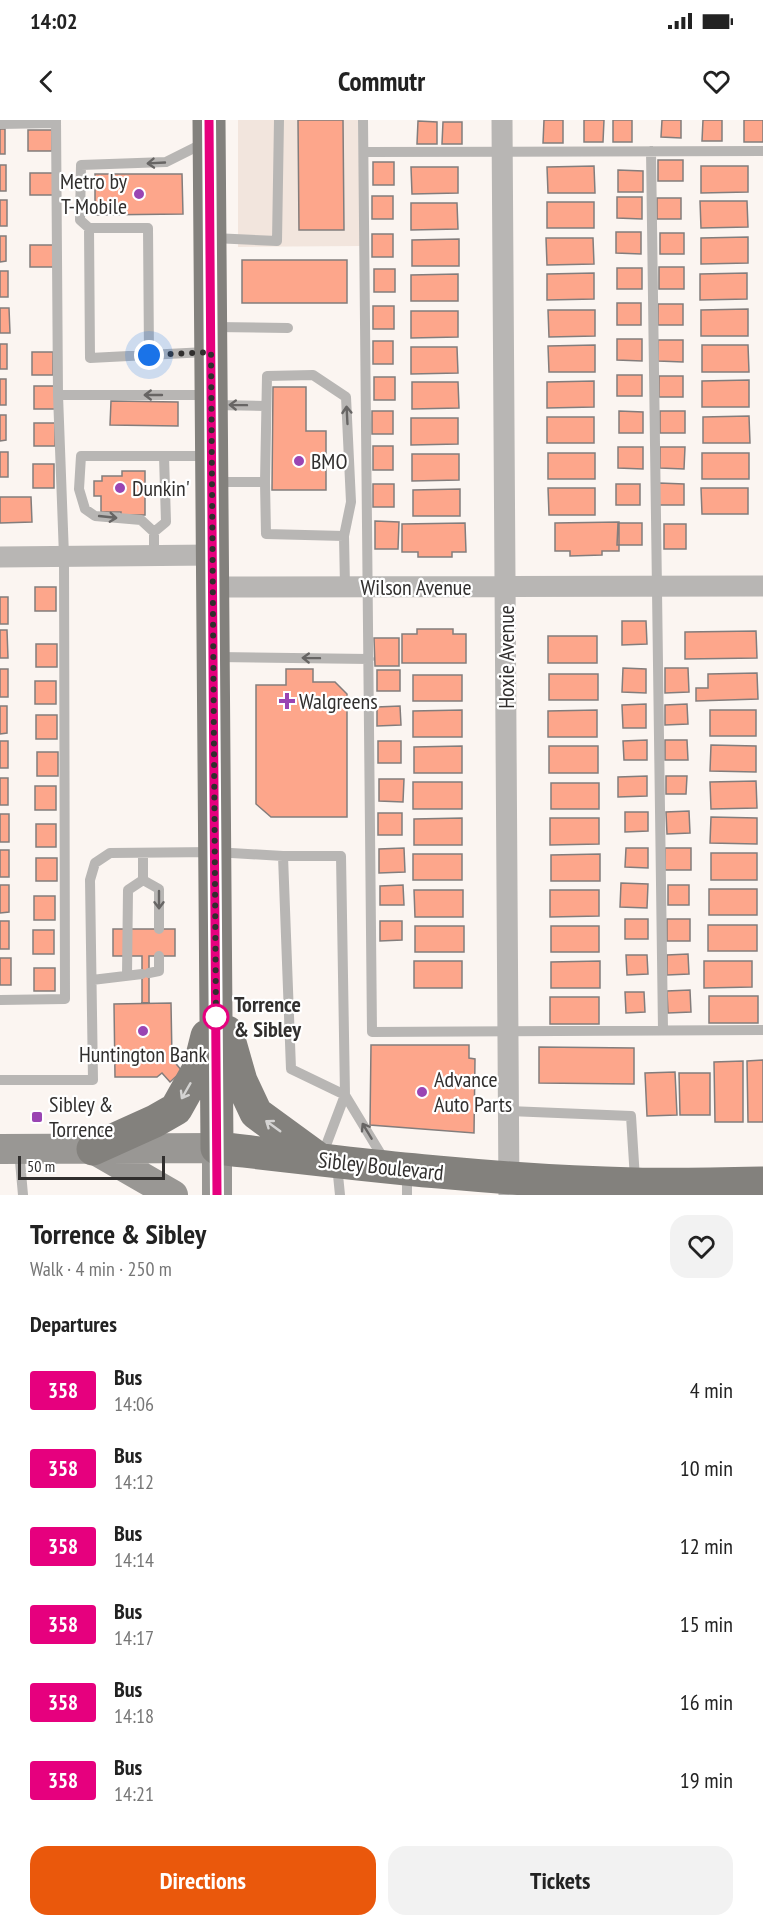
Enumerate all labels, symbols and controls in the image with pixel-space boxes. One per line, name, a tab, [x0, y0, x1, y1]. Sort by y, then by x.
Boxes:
text: 14:02	[30, 7, 78, 35]
text: Commutr	[338, 64, 425, 98]
icon: back	[30, 65, 63, 98]
icon: heart	[700, 65, 733, 98]
one-way arrow	[147, 157, 166, 168]
place label: Metro by T-Mobile	[60, 167, 128, 220]
marker: Metro by T-Mobile	[132, 187, 146, 201]
your location	[134, 340, 164, 370]
one-way arrow	[143, 389, 163, 401]
one-way arrow	[229, 399, 249, 411]
one-way arrow	[341, 406, 352, 426]
place label: BMO	[311, 447, 347, 475]
marker: BMO	[292, 454, 306, 468]
place label: Dunkin'	[132, 474, 190, 502]
marker: Dunkin'	[113, 481, 127, 495]
one-way arrow	[98, 512, 117, 523]
street label: Wilson Avenue	[361, 573, 472, 601]
street label: Hoxie Avenue	[492, 605, 520, 709]
one-way arrow	[301, 652, 321, 664]
place label: Walgreens	[299, 687, 378, 715]
marker: Walgreens	[280, 694, 294, 708]
one-way arrow	[153, 889, 165, 909]
place label: Torrence & Sibley	[234, 990, 302, 1043]
marker: Torrence & Sibley	[203, 1004, 229, 1030]
marker: Huntington Bank	[136, 1024, 150, 1038]
place label: Huntington Bank	[79, 1040, 207, 1068]
place label: Advance Auto Parts	[434, 1065, 512, 1118]
one-way arrow	[179, 1082, 191, 1099]
marker: Advance Auto Parts	[415, 1085, 429, 1099]
place label: Sibley & Torrence	[49, 1090, 113, 1143]
marker: Sibley & Torrence	[30, 1110, 44, 1124]
one-way arrow	[266, 1120, 282, 1132]
one-way arrow	[361, 1123, 373, 1140]
street label: Sibley Boulevard	[317, 1145, 445, 1187]
scale bar	[18, 1153, 165, 1180]
text: 50 m	[27, 1156, 55, 1176]
text: Torrence & Sibley	[30, 1215, 206, 1252]
button: heart	[670, 1215, 733, 1278]
text: Walk · 4 min · 250 m	[30, 1256, 172, 1282]
text: Departures	[30, 1310, 117, 1338]
text: Bus	[114, 1363, 142, 1391]
text: 4 min	[690, 1376, 733, 1404]
text: 358	[48, 1377, 78, 1404]
text: 14:06	[114, 1391, 154, 1417]
text: Bus	[114, 1441, 142, 1469]
text: 10 min	[680, 1454, 733, 1482]
text: 358	[48, 1455, 78, 1482]
text: 14:12	[114, 1469, 154, 1495]
text: Bus	[114, 1519, 142, 1547]
text: 12 min	[680, 1532, 733, 1560]
text: 358	[48, 1533, 78, 1560]
text: 14:14	[114, 1547, 154, 1573]
text: Bus	[114, 1597, 142, 1625]
text: 15 min	[680, 1610, 733, 1638]
text: 358	[48, 1611, 78, 1638]
text: 14:17	[114, 1625, 154, 1651]
text: Bus	[114, 1675, 142, 1703]
text: 16 min	[680, 1688, 733, 1716]
text: 358	[48, 1689, 78, 1716]
text: 14:18	[114, 1703, 154, 1729]
text: Bus	[114, 1753, 142, 1781]
text: 19 min	[680, 1766, 733, 1794]
text: 358	[48, 1767, 78, 1794]
text: 14:21	[114, 1781, 154, 1807]
button: Directions	[30, 1846, 376, 1915]
button: Tickets	[388, 1846, 733, 1915]

